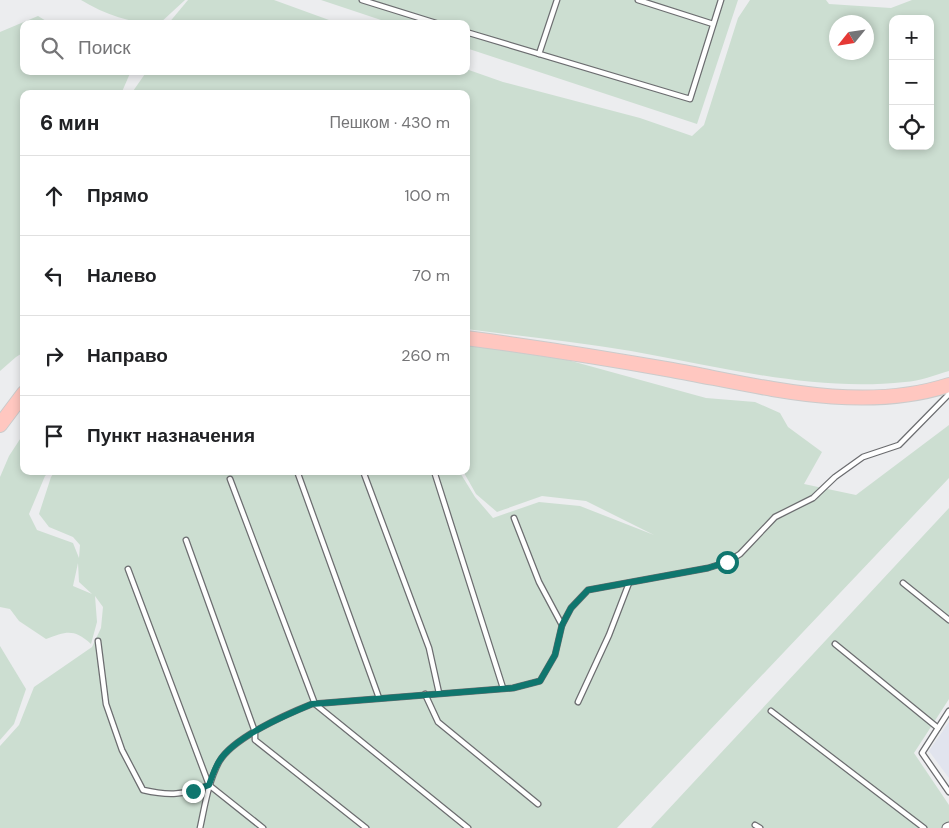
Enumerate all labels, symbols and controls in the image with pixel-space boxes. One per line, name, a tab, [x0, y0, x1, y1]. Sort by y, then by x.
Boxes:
north arrow	[829, 15, 874, 60]
map controls	[889, 15, 934, 150]
button: +	[889, 15, 934, 60]
search box	[20, 20, 470, 75]
icon: search	[38, 34, 66, 62]
text: Поиск	[78, 35, 131, 60]
button: −	[889, 60, 934, 105]
button: locate	[889, 105, 934, 150]
text: 6 мин	[40, 109, 99, 137]
text: Пешком · 430 m	[329, 112, 450, 133]
icon: ahead	[40, 182, 68, 210]
text: Прямо	[87, 183, 149, 208]
text: 100 m	[405, 185, 450, 206]
icon: left	[40, 262, 68, 290]
text: Налево	[87, 263, 157, 288]
text: 70 m	[412, 265, 450, 286]
icon: right	[40, 342, 68, 370]
text: Направо	[87, 343, 168, 368]
text: 260 m	[401, 345, 450, 366]
icon: arrive	[40, 422, 68, 450]
text: Пункт назначения	[87, 423, 255, 448]
route start	[716, 551, 739, 574]
route end	[182, 780, 205, 803]

